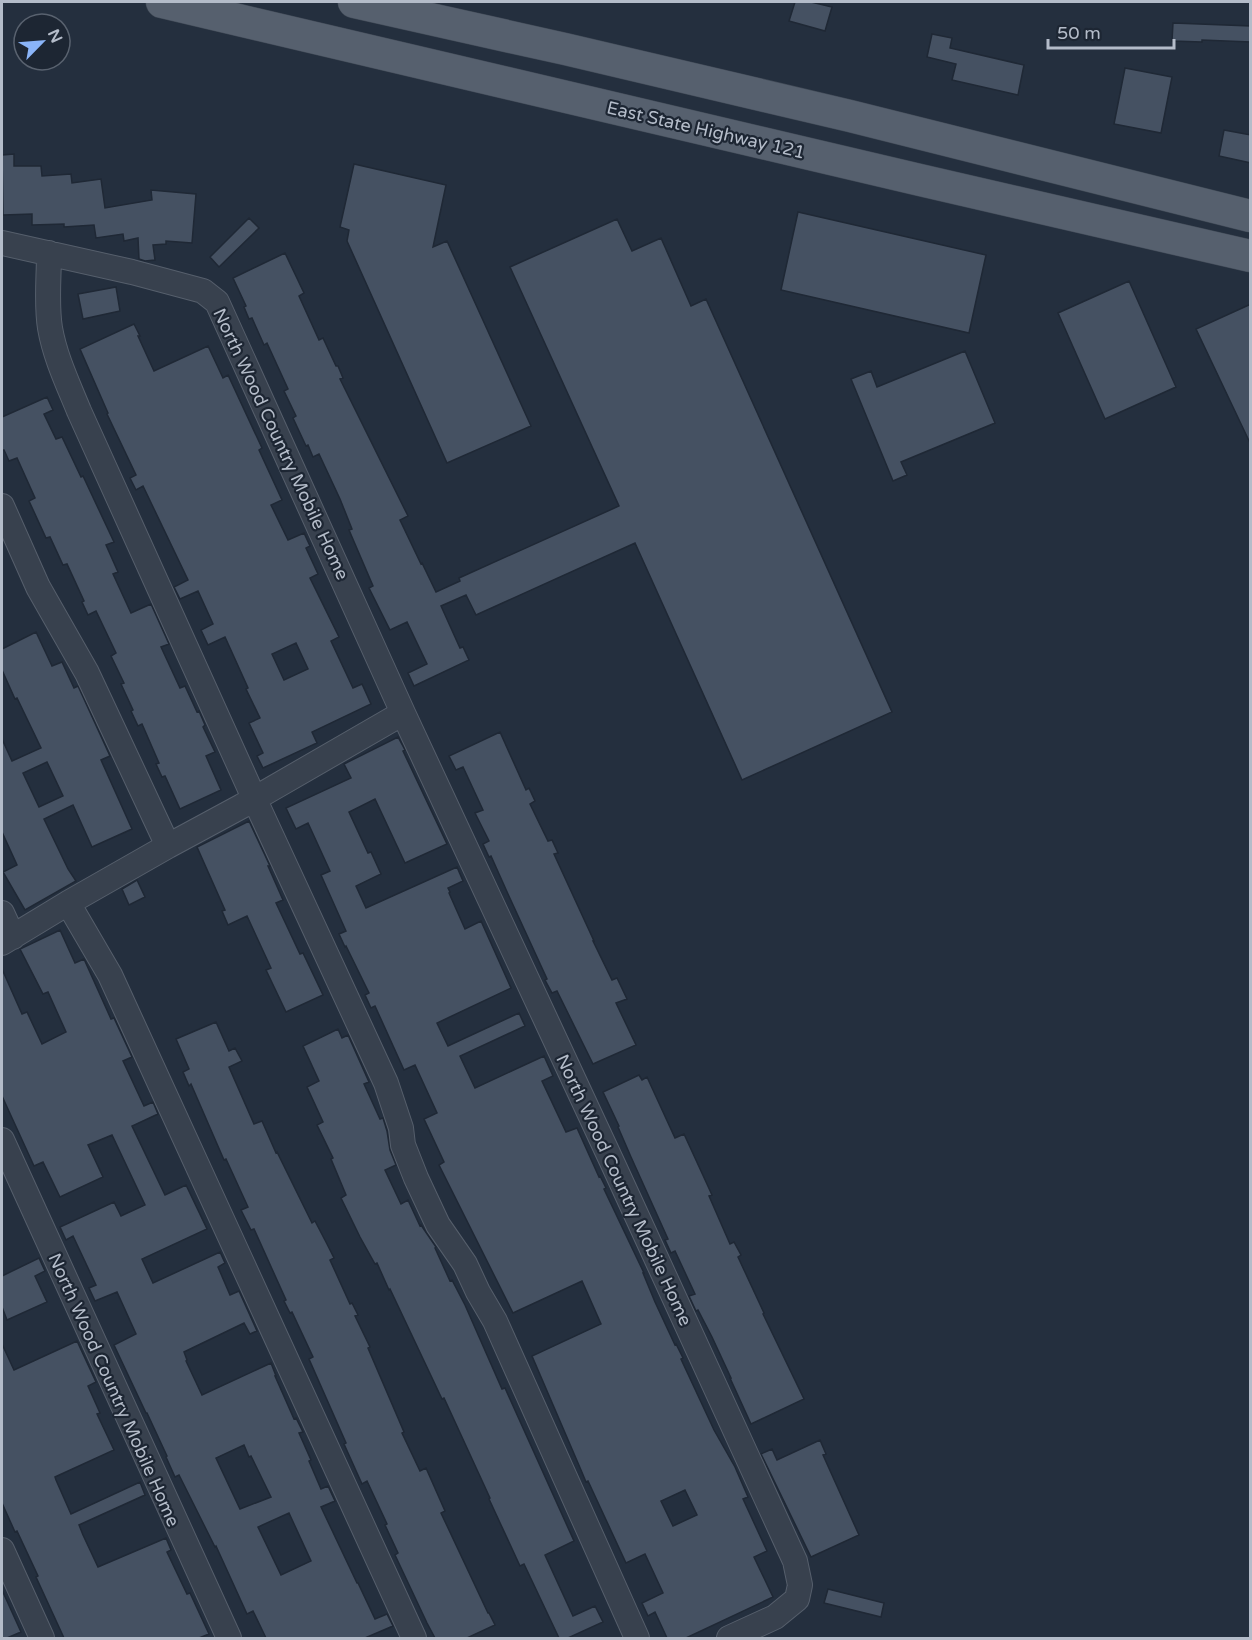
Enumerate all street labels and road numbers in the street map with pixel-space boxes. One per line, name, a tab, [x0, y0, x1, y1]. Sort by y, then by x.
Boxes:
street label: East State Highway 121	[605, 96, 807, 164]
street label: North Wood Country Mobile Home	[208, 305, 354, 583]
street label: North Wood Country Mobile Home	[551, 1051, 697, 1329]
street label: North Wood Country Mobile Home	[44, 1250, 184, 1530]

